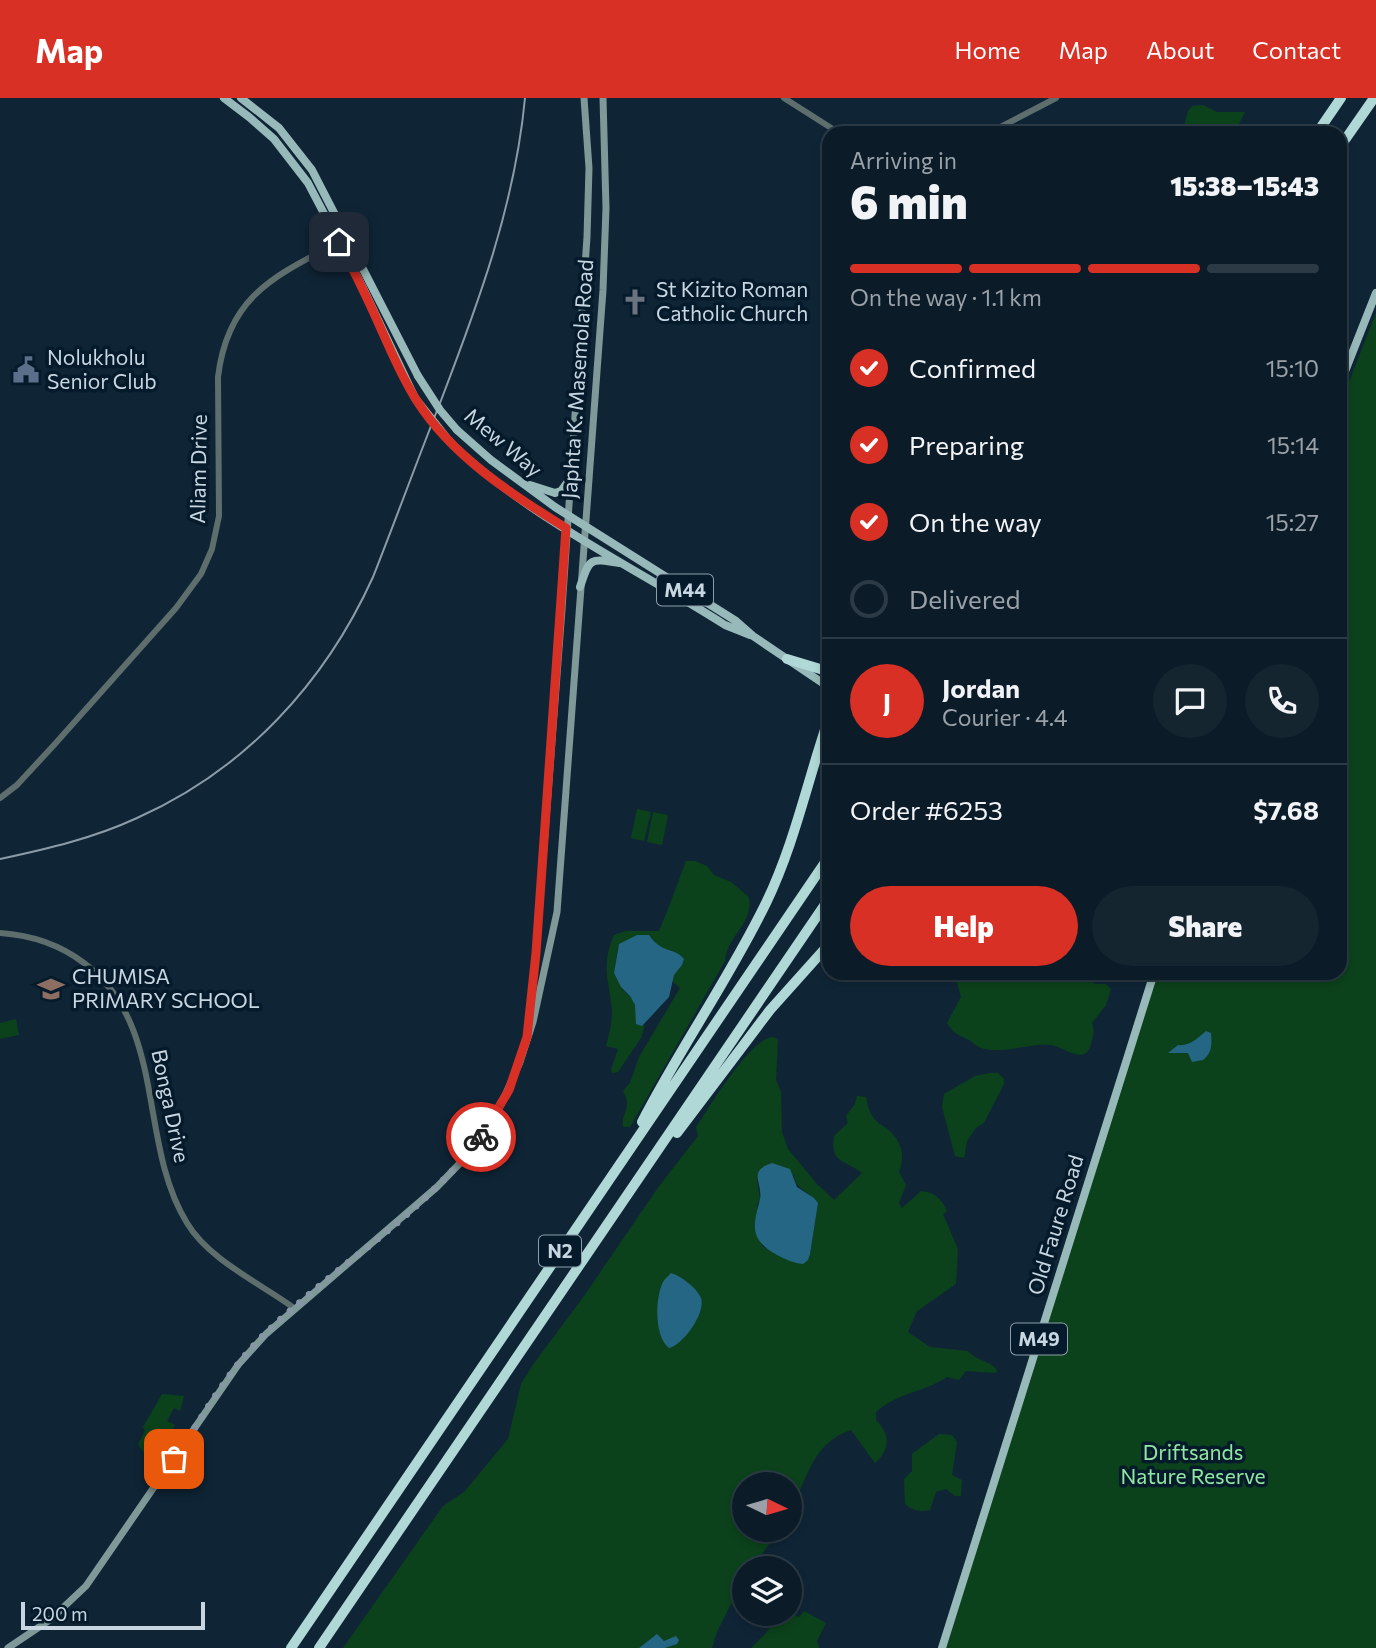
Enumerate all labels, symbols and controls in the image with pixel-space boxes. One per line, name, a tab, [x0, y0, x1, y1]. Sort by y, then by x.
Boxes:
text: Map	[35, 29, 103, 70]
text: Home	[955, 35, 1021, 64]
text: Map	[1059, 35, 1108, 64]
text: About	[1146, 35, 1214, 64]
text: Contact	[1252, 35, 1341, 64]
text: Arriving in	[850, 146, 957, 174]
text: 15:38–15:43	[1170, 170, 1319, 201]
text: 6 min	[850, 172, 968, 228]
pin	[309, 212, 369, 272]
icon: home	[320, 223, 358, 261]
street label: Japhta K. Masemola Road	[556, 258, 597, 499]
place label: St Kizito Roman Catholic Church	[656, 276, 808, 325]
text: On the way · 1.1 km	[850, 283, 1042, 311]
church icon: St Kizito Roman Catholic Church	[620, 287, 650, 317]
place label: Nolukholu Senior Club	[47, 344, 157, 393]
icon: check	[850, 349, 888, 387]
text: Confirmed	[909, 352, 1036, 383]
text: 15:10	[1266, 354, 1319, 382]
public building icon: Nolukholu Senior Club	[11, 355, 41, 385]
street label: Mew Way	[460, 402, 548, 482]
street label: Aliam Drive	[184, 414, 211, 524]
icon: check	[850, 426, 888, 464]
text: Preparing	[909, 429, 1024, 460]
text: 15:14	[1267, 431, 1319, 459]
icon: check	[850, 503, 888, 541]
text: On the way	[909, 506, 1042, 537]
text: 15:27	[1266, 508, 1319, 536]
road number: M44	[657, 575, 713, 606]
text: Delivered	[909, 583, 1020, 614]
button: chat	[1153, 664, 1227, 738]
button: phone	[1245, 664, 1319, 738]
text: Jordan	[942, 672, 1020, 703]
text: J	[883, 686, 891, 717]
text: Courier · 4.4	[942, 703, 1068, 731]
text: Order #6253	[850, 794, 1003, 825]
text: $7.68	[1253, 794, 1319, 825]
button: Help	[850, 886, 1078, 966]
button: Share	[1092, 886, 1319, 966]
place label: CHUMISA PRIMARY SCHOOL	[72, 963, 260, 1012]
school or university icon: CHUMISA PRIMARY SCHOOL	[36, 974, 66, 1004]
street label: Bonga Drive	[147, 1047, 196, 1165]
courier	[446, 1102, 516, 1172]
icon: bike	[462, 1118, 500, 1156]
street label: Old Faure Road	[1021, 1151, 1088, 1298]
road number: N2	[539, 1236, 581, 1266]
road number: M49	[1011, 1324, 1067, 1354]
pin	[144, 1429, 204, 1489]
park label: Driftsands Nature Reserve	[1120, 1439, 1266, 1488]
icon: bag	[155, 1440, 193, 1478]
north arrow	[732, 1472, 802, 1542]
map controls	[732, 1472, 802, 1626]
button: layers	[732, 1556, 802, 1626]
scale bar	[21, 1599, 205, 1631]
text: 200 m	[32, 1602, 88, 1625]

